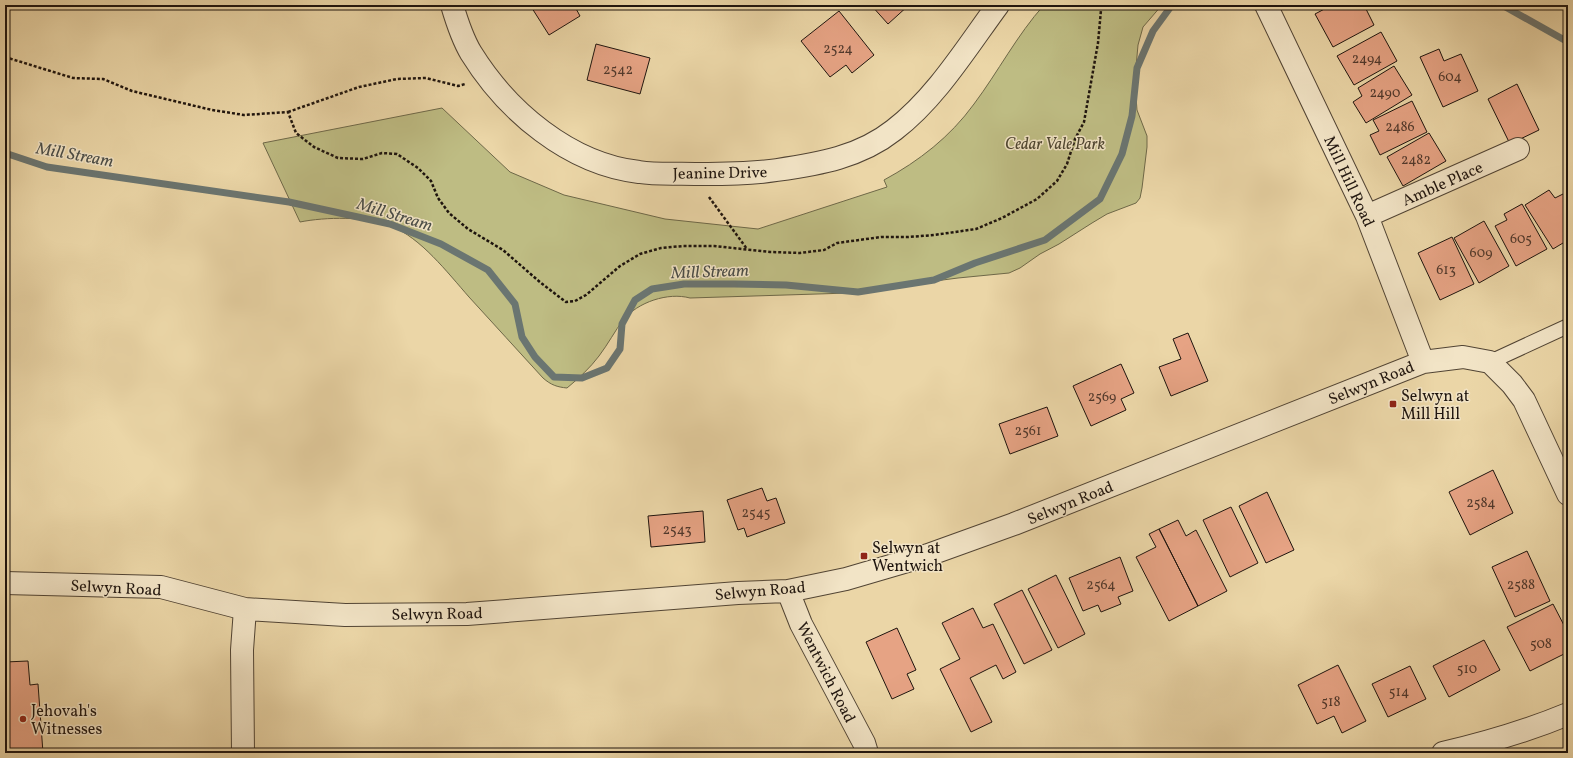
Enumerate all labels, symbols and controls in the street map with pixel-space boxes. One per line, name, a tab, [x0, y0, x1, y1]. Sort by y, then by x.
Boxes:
house number: 2524	[823, 40, 853, 59]
house number: 2494	[1352, 50, 1382, 69]
house number: 2542	[603, 61, 633, 80]
house number: 604	[1438, 68, 1462, 87]
house number: 2490	[1370, 84, 1401, 103]
house number: 2486	[1385, 118, 1415, 137]
street label: Mill Hill Road	[1317, 133, 1379, 231]
park label: Cedar Vale Park	[1005, 134, 1106, 156]
water label: Mill Stream	[33, 137, 115, 174]
house number: 2482	[1401, 151, 1431, 170]
street label: Amble Place	[1399, 157, 1487, 212]
street label: Jeanine Drive	[673, 162, 768, 186]
water label: Mill Stream	[353, 193, 435, 238]
house number: 605	[1510, 230, 1532, 249]
house number: 609	[1470, 244, 1492, 263]
water label: Mill Stream	[670, 260, 749, 285]
house number: 613	[1436, 261, 1456, 280]
street label: Selwyn Road	[1325, 357, 1418, 411]
place label: Selwyn at Mill Hill	[1401, 386, 1470, 426]
house number: 2569	[1088, 388, 1116, 407]
marker: Selwyn at Mill Hill	[1388, 399, 1398, 409]
house number: 2561	[1015, 422, 1041, 441]
street label: Selwyn Road	[1024, 477, 1117, 531]
house number: 2584	[1466, 494, 1496, 513]
house number: 2545	[742, 504, 770, 523]
house number: 2543	[662, 521, 692, 540]
place label: Selwyn at Wentwich	[872, 538, 943, 578]
marker: Selwyn at Wentwich	[859, 551, 869, 561]
street label: Selwyn Road	[70, 576, 162, 602]
house number: 2564	[1086, 576, 1116, 595]
house number: 2588	[1507, 576, 1535, 595]
street label: Selwyn Road	[714, 577, 807, 607]
street label: Selwyn Road	[391, 603, 483, 627]
street label: Wentwich Road	[790, 619, 860, 727]
house number: 508	[1530, 635, 1552, 654]
house number: 510	[1457, 660, 1477, 679]
house number: 514	[1389, 683, 1409, 702]
house number: 518	[1321, 693, 1341, 712]
place label: Jehovah's Witnesses	[31, 701, 102, 741]
marker: Jehovah's Witnesses	[18, 714, 28, 724]

